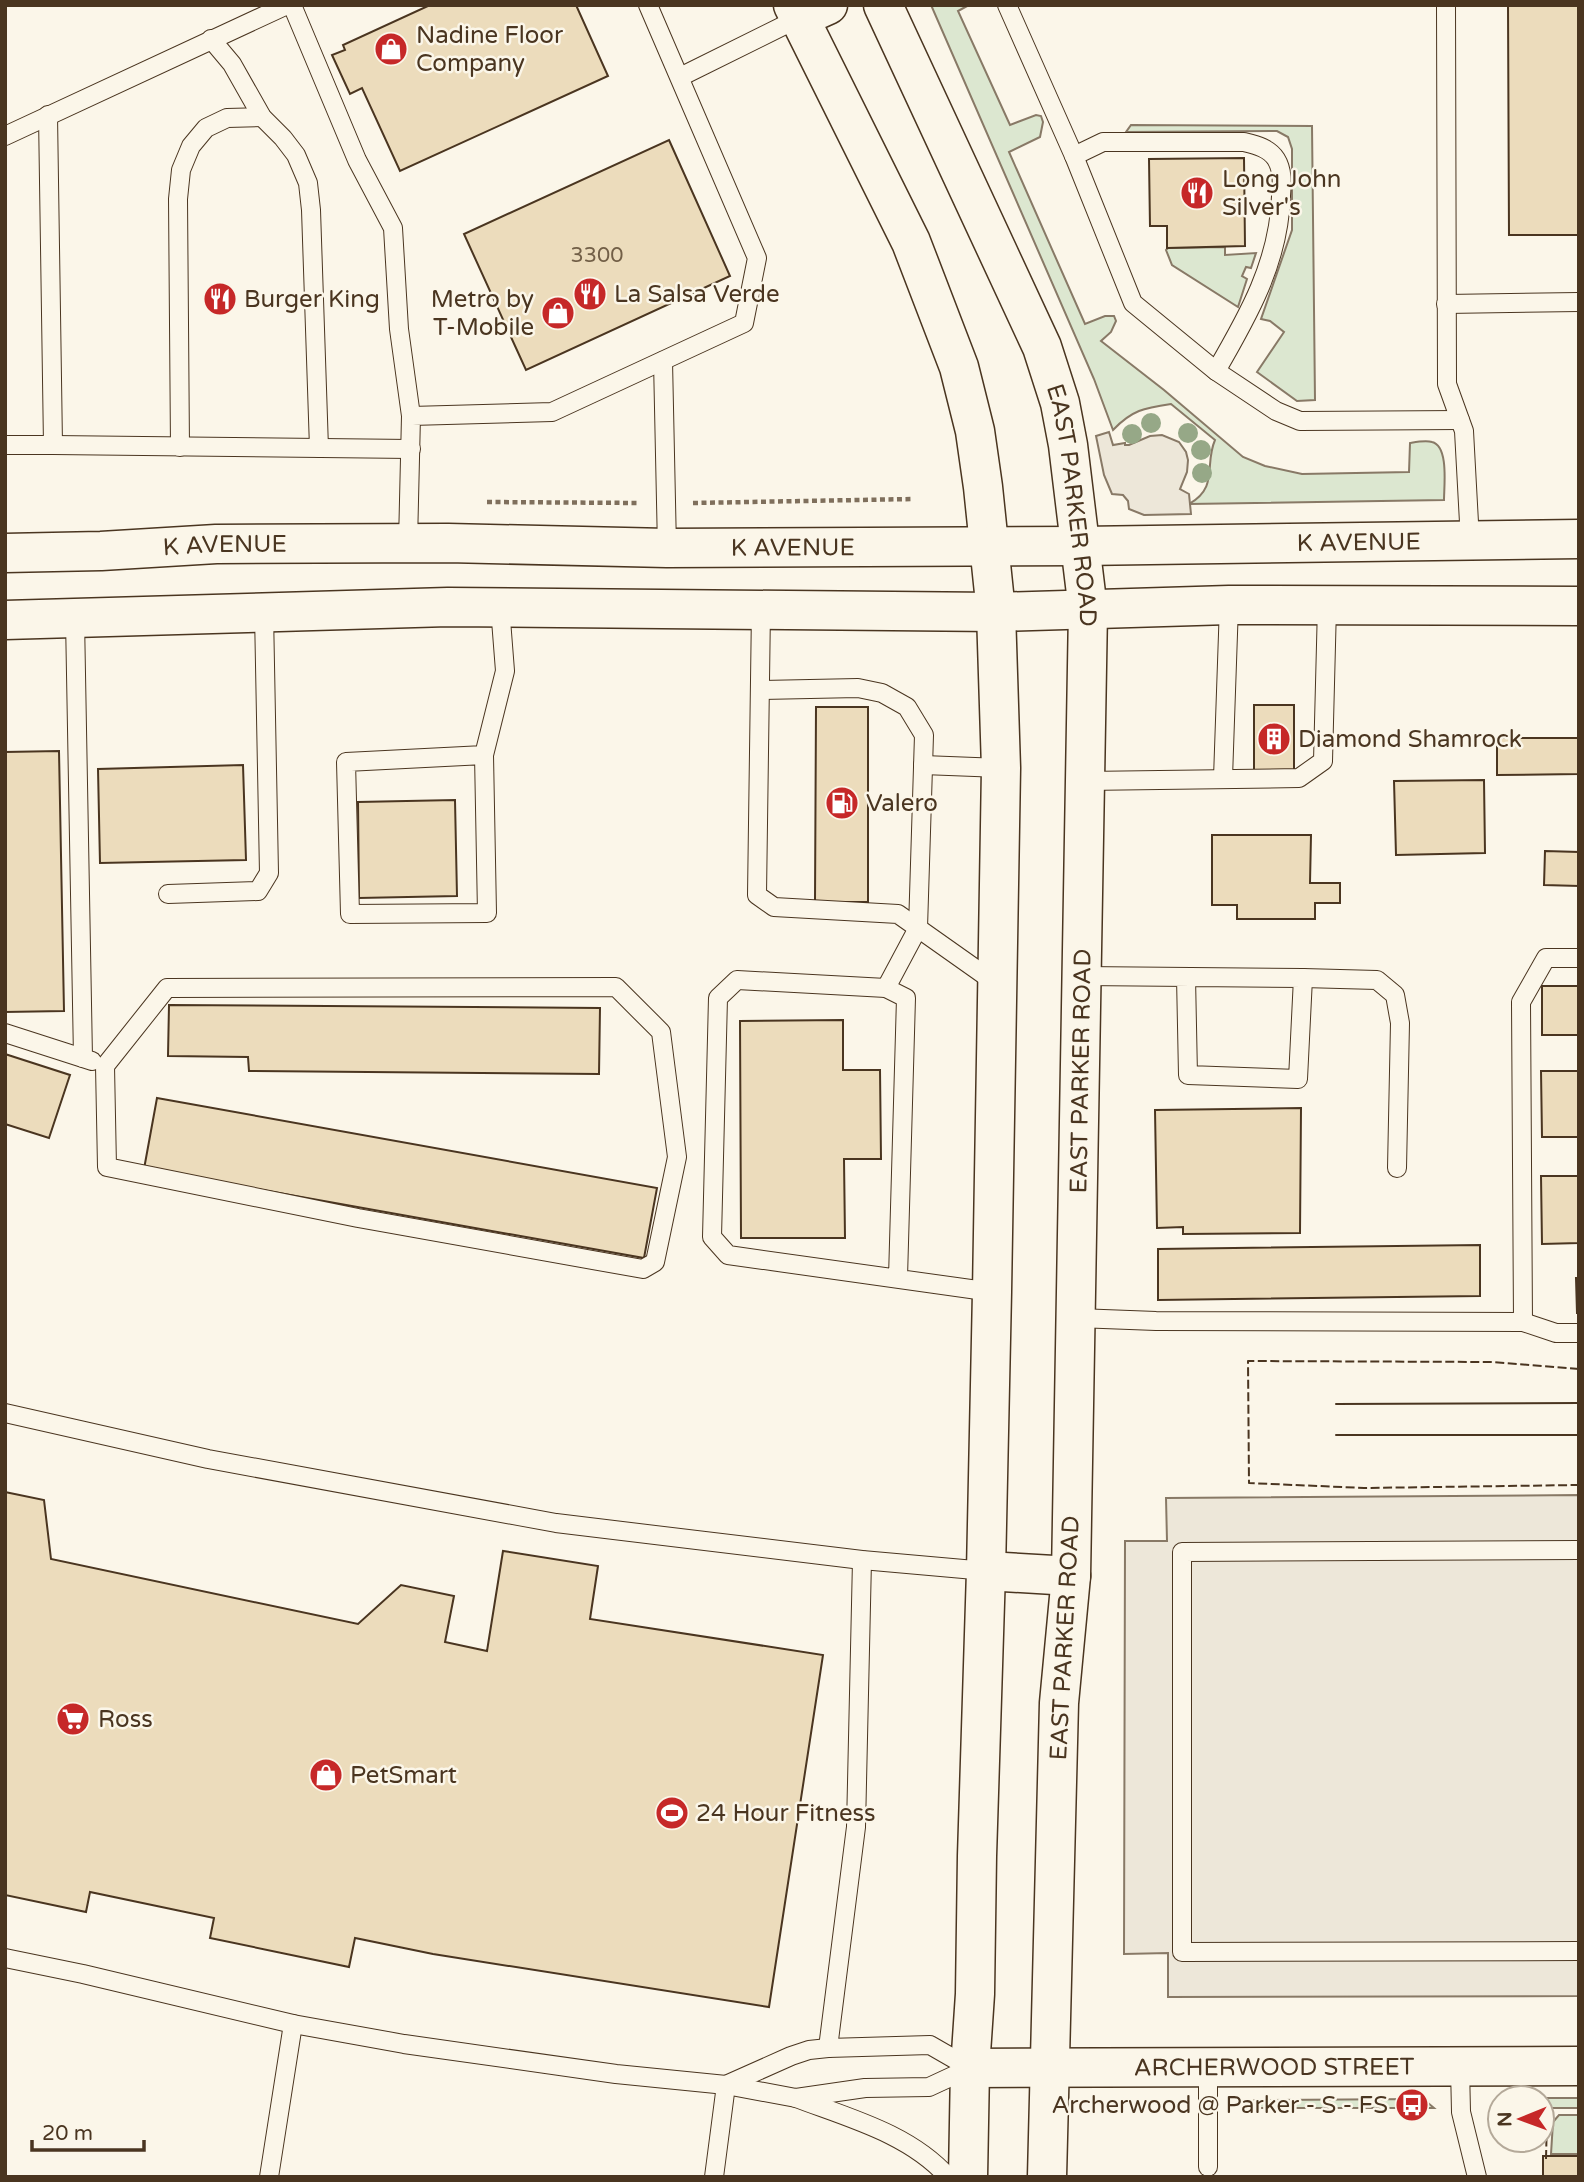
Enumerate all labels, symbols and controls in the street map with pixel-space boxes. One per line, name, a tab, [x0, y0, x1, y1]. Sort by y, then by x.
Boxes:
place label: Nadine Floor Company	[416, 21, 564, 78]
shop icon: Nadine Floor Company	[372, 30, 410, 68]
place label: Long John Silver's	[1222, 165, 1341, 222]
restaurant icon: Long John Silver's	[1178, 174, 1216, 212]
house number: 3300	[571, 243, 623, 268]
restaurant icon: La Salsa Verde	[571, 275, 609, 313]
restaurant icon: Burger King	[201, 280, 239, 318]
place label: La Salsa Verde	[614, 280, 780, 309]
place label: Burger King	[244, 285, 380, 314]
place label: Metro by T-Mobile	[431, 285, 534, 342]
shop icon: Metro by T-Mobile	[539, 294, 577, 332]
street label: EAST PARKER ROAD	[1040, 380, 1103, 627]
street label: K AVENUE	[1296, 527, 1421, 557]
street label: K AVENUE	[162, 529, 287, 562]
street label: K AVENUE	[731, 533, 855, 562]
building icon: Diamond Shamrock	[1255, 720, 1293, 758]
place label: Diamond Shamrock	[1298, 725, 1522, 754]
fuel station icon: Valero	[823, 784, 861, 822]
place label: Valero	[866, 789, 938, 818]
street label: EAST PARKER ROAD	[1064, 948, 1098, 1194]
street label: EAST PARKER ROAD	[1044, 1515, 1086, 1761]
supermarket icon: Ross	[54, 1700, 92, 1738]
place label: Ross	[98, 1705, 153, 1734]
shop icon: PetSmart	[307, 1756, 345, 1794]
place label: PetSmart	[350, 1761, 457, 1790]
sports icon: 24 Hour Fitness	[653, 1794, 691, 1832]
place label: 24 Hour Fitness	[696, 1799, 876, 1828]
street label: ARCHERWOOD STREET	[1134, 2052, 1415, 2082]
north arrow	[1486, 2084, 1556, 2154]
bus stop icon: Archerwood @ Parker - S - FS	[1393, 2086, 1431, 2124]
place label: Archerwood @ Parker - S - FS	[1051, 2091, 1388, 2120]
scale bar	[32, 2108, 144, 2152]
text: N	[1494, 2111, 1516, 2127]
text: 20 m	[42, 2121, 93, 2146]

